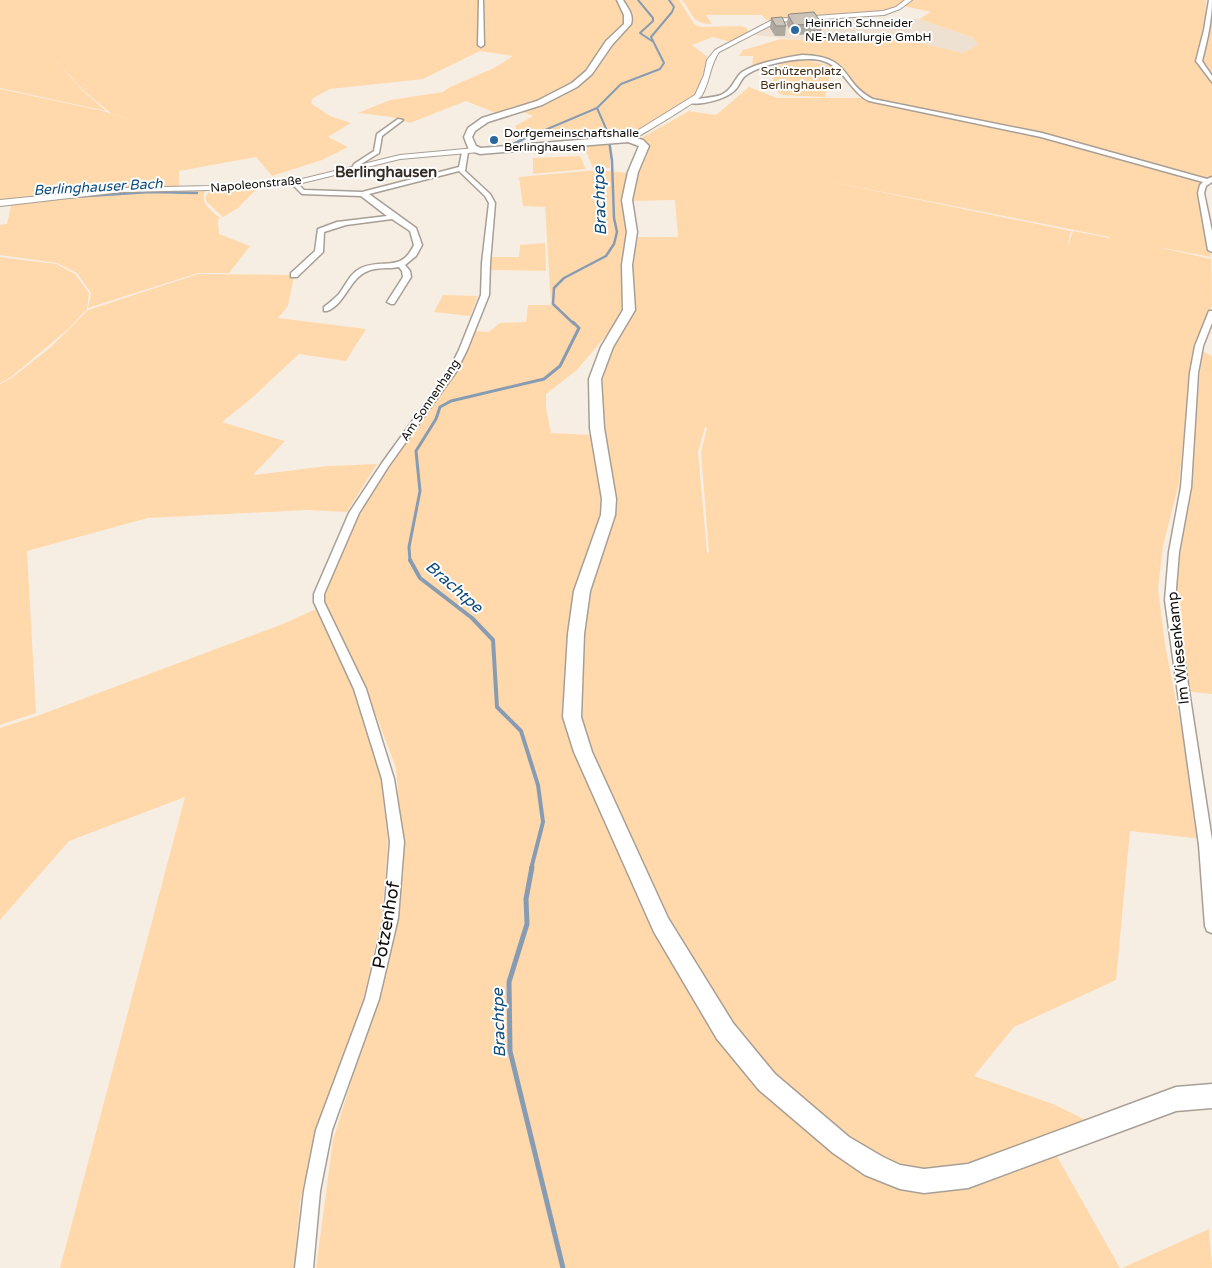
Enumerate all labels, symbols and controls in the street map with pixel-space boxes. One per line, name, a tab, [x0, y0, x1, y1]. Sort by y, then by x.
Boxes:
place label: Heinrich Schneider NE-Metallurgie GmbH	[805, 16, 931, 44]
marker: Heinrich Schneider NE-Metallurgie GmbH	[789, 24, 801, 36]
park label: Schützenplatz Berlinghausen	[760, 64, 842, 92]
place label: Dorfgemeinschaftshalle Berlinghausen	[504, 126, 639, 154]
marker: Dorfgemeinschaftshalle Berlinghausen	[488, 134, 500, 146]
district label: Berlinghausen	[335, 163, 437, 182]
water label: Brachtpe	[589, 165, 611, 236]
street label: Napoleonstraße	[210, 173, 302, 195]
water label: Berlinghauser Bach	[33, 175, 163, 199]
street label: Am Sonnenhang	[398, 357, 462, 443]
water label: Brachtpe	[421, 557, 487, 618]
street label: Im Wiesenkamp	[1163, 591, 1193, 705]
street label: Potzenhof	[367, 879, 405, 970]
water label: Brachtpe	[488, 987, 510, 1058]

